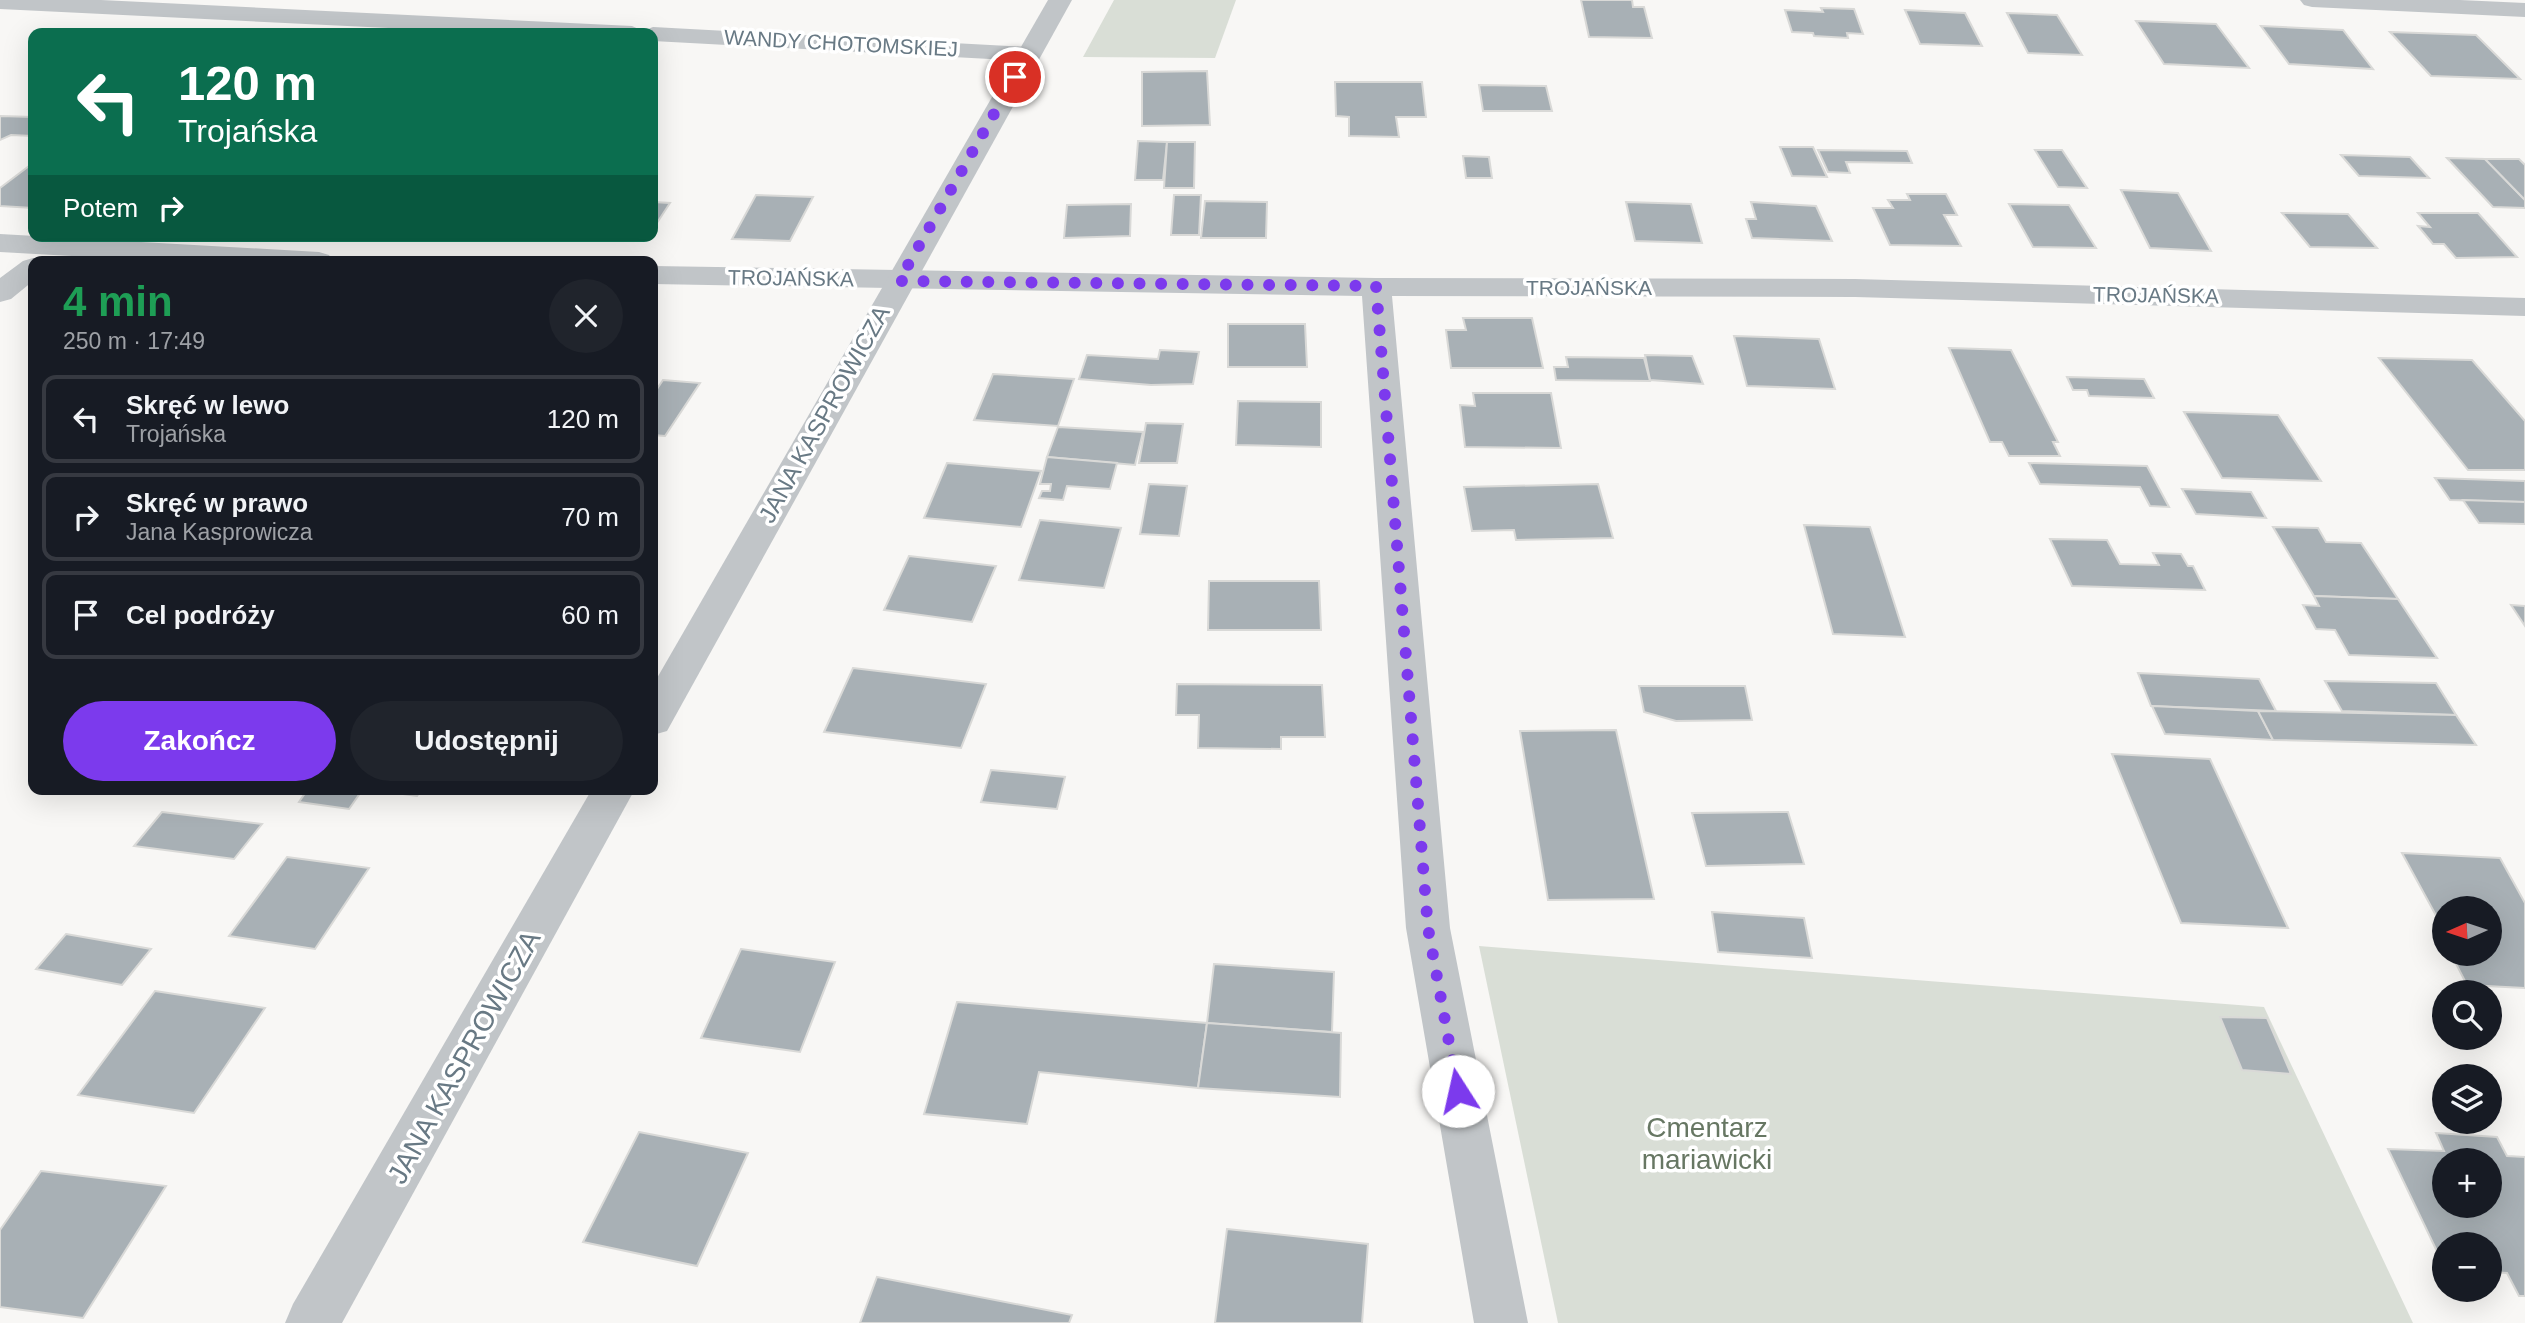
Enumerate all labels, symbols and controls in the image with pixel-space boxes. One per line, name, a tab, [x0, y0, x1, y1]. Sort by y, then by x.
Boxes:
street label: WANDY CHOTOMSKIEJ	[723, 25, 959, 61]
pin	[985, 47, 1045, 107]
icon: left	[63, 56, 154, 147]
text: 120 m	[178, 56, 317, 110]
icon: arrive	[996, 58, 1034, 96]
text: Trojańska	[178, 113, 317, 149]
icon: right	[152, 189, 190, 227]
text: Potem	[63, 193, 138, 223]
street label: TROJAŃSKA	[728, 265, 854, 291]
street label: TROJAŃSKA	[1526, 276, 1652, 299]
text: 4 min	[63, 278, 173, 325]
button: close	[549, 279, 623, 353]
street label: TROJAŃSKA	[2093, 282, 2219, 308]
street label: JANA KASPROWICZA	[753, 301, 895, 527]
text: 250 m · 17:49	[63, 328, 205, 354]
text: Skręć w lewo	[126, 390, 289, 420]
icon: left	[67, 400, 105, 438]
text: 120 m	[547, 404, 619, 434]
text: Trojańska	[126, 421, 226, 447]
text: Skręć w prawo	[126, 488, 308, 518]
icon: right	[67, 498, 105, 536]
text: 70 m	[561, 502, 619, 532]
text: Jana Kasprowicza	[126, 519, 313, 545]
icon: arrive	[67, 596, 105, 634]
text: Cel podróży	[126, 600, 275, 630]
text: 60 m	[561, 600, 619, 630]
button: Zakończ	[63, 701, 336, 781]
button: Udostępnij	[350, 701, 623, 781]
north arrow	[2432, 896, 2502, 966]
map controls	[2432, 896, 2502, 1302]
street label: JANA KASPROWICZA	[381, 925, 547, 1189]
button: search	[2432, 980, 2502, 1050]
position arrow	[1421, 1054, 1495, 1128]
button: layers	[2432, 1064, 2502, 1134]
park label: Cmentarz mariawicki	[1642, 1112, 1772, 1175]
button: +	[2432, 1148, 2502, 1218]
button: −	[2432, 1232, 2502, 1302]

